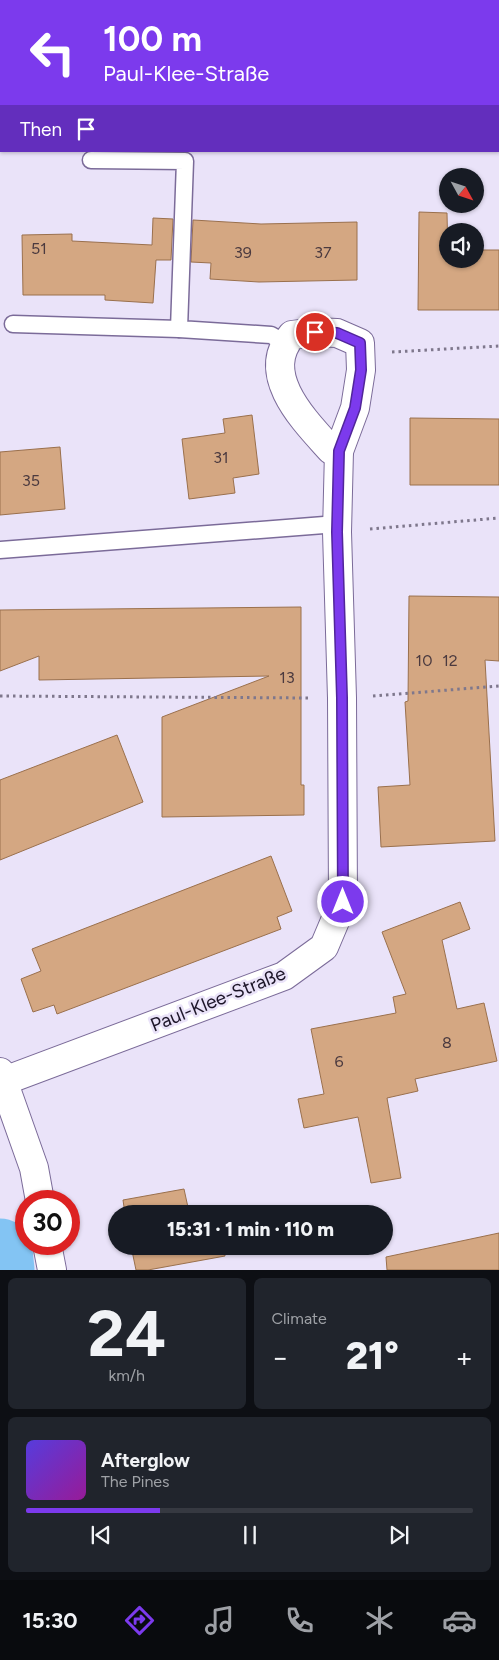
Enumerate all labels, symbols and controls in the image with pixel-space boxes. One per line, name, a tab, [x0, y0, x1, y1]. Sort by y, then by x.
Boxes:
text: 100 m	[103, 18, 202, 60]
icon: left	[20, 20, 85, 85]
text: Paul-Klee-Straße	[103, 60, 269, 87]
icon: arrive	[72, 115, 100, 143]
text: Then	[20, 118, 62, 141]
north arrow	[439, 168, 484, 212]
map controls	[439, 168, 484, 268]
button: sound	[439, 223, 484, 268]
house number: 51	[31, 239, 47, 258]
house number: 39	[234, 243, 252, 262]
house number: 37	[314, 243, 332, 262]
pin	[294, 311, 336, 353]
icon: arrive	[301, 318, 329, 346]
house number: 31	[213, 448, 229, 467]
house number: 35	[22, 471, 40, 490]
house number: 10	[416, 651, 432, 670]
house number: 12	[442, 651, 458, 670]
house number: 13	[279, 668, 295, 687]
position arrow	[316, 875, 368, 927]
street label: Paul-Klee-Straße	[147, 961, 289, 1037]
house number: 8	[442, 1033, 452, 1052]
house number: 6	[334, 1052, 344, 1071]
speed limit sign: 30	[15, 1190, 80, 1255]
text: 15:31 · 1 min · 110 m	[167, 1218, 334, 1241]
text: 24	[87, 1294, 166, 1372]
text: Climate	[272, 1309, 327, 1328]
text: 21°	[346, 1333, 399, 1379]
text: −	[272, 1340, 289, 1374]
text: +	[456, 1340, 473, 1374]
text: km/h	[108, 1366, 145, 1385]
text: Afterglow	[101, 1449, 190, 1472]
text: The Pines	[101, 1472, 170, 1491]
icon: previous	[87, 1521, 115, 1549]
icon: pause	[236, 1521, 264, 1549]
icon: next	[385, 1521, 413, 1549]
icon: directions	[122, 1603, 157, 1638]
icon: music	[202, 1603, 237, 1638]
icon: phone	[282, 1603, 317, 1638]
icon: climate	[362, 1603, 397, 1638]
icon: car	[442, 1603, 477, 1638]
text: 15:30	[22, 1607, 78, 1634]

